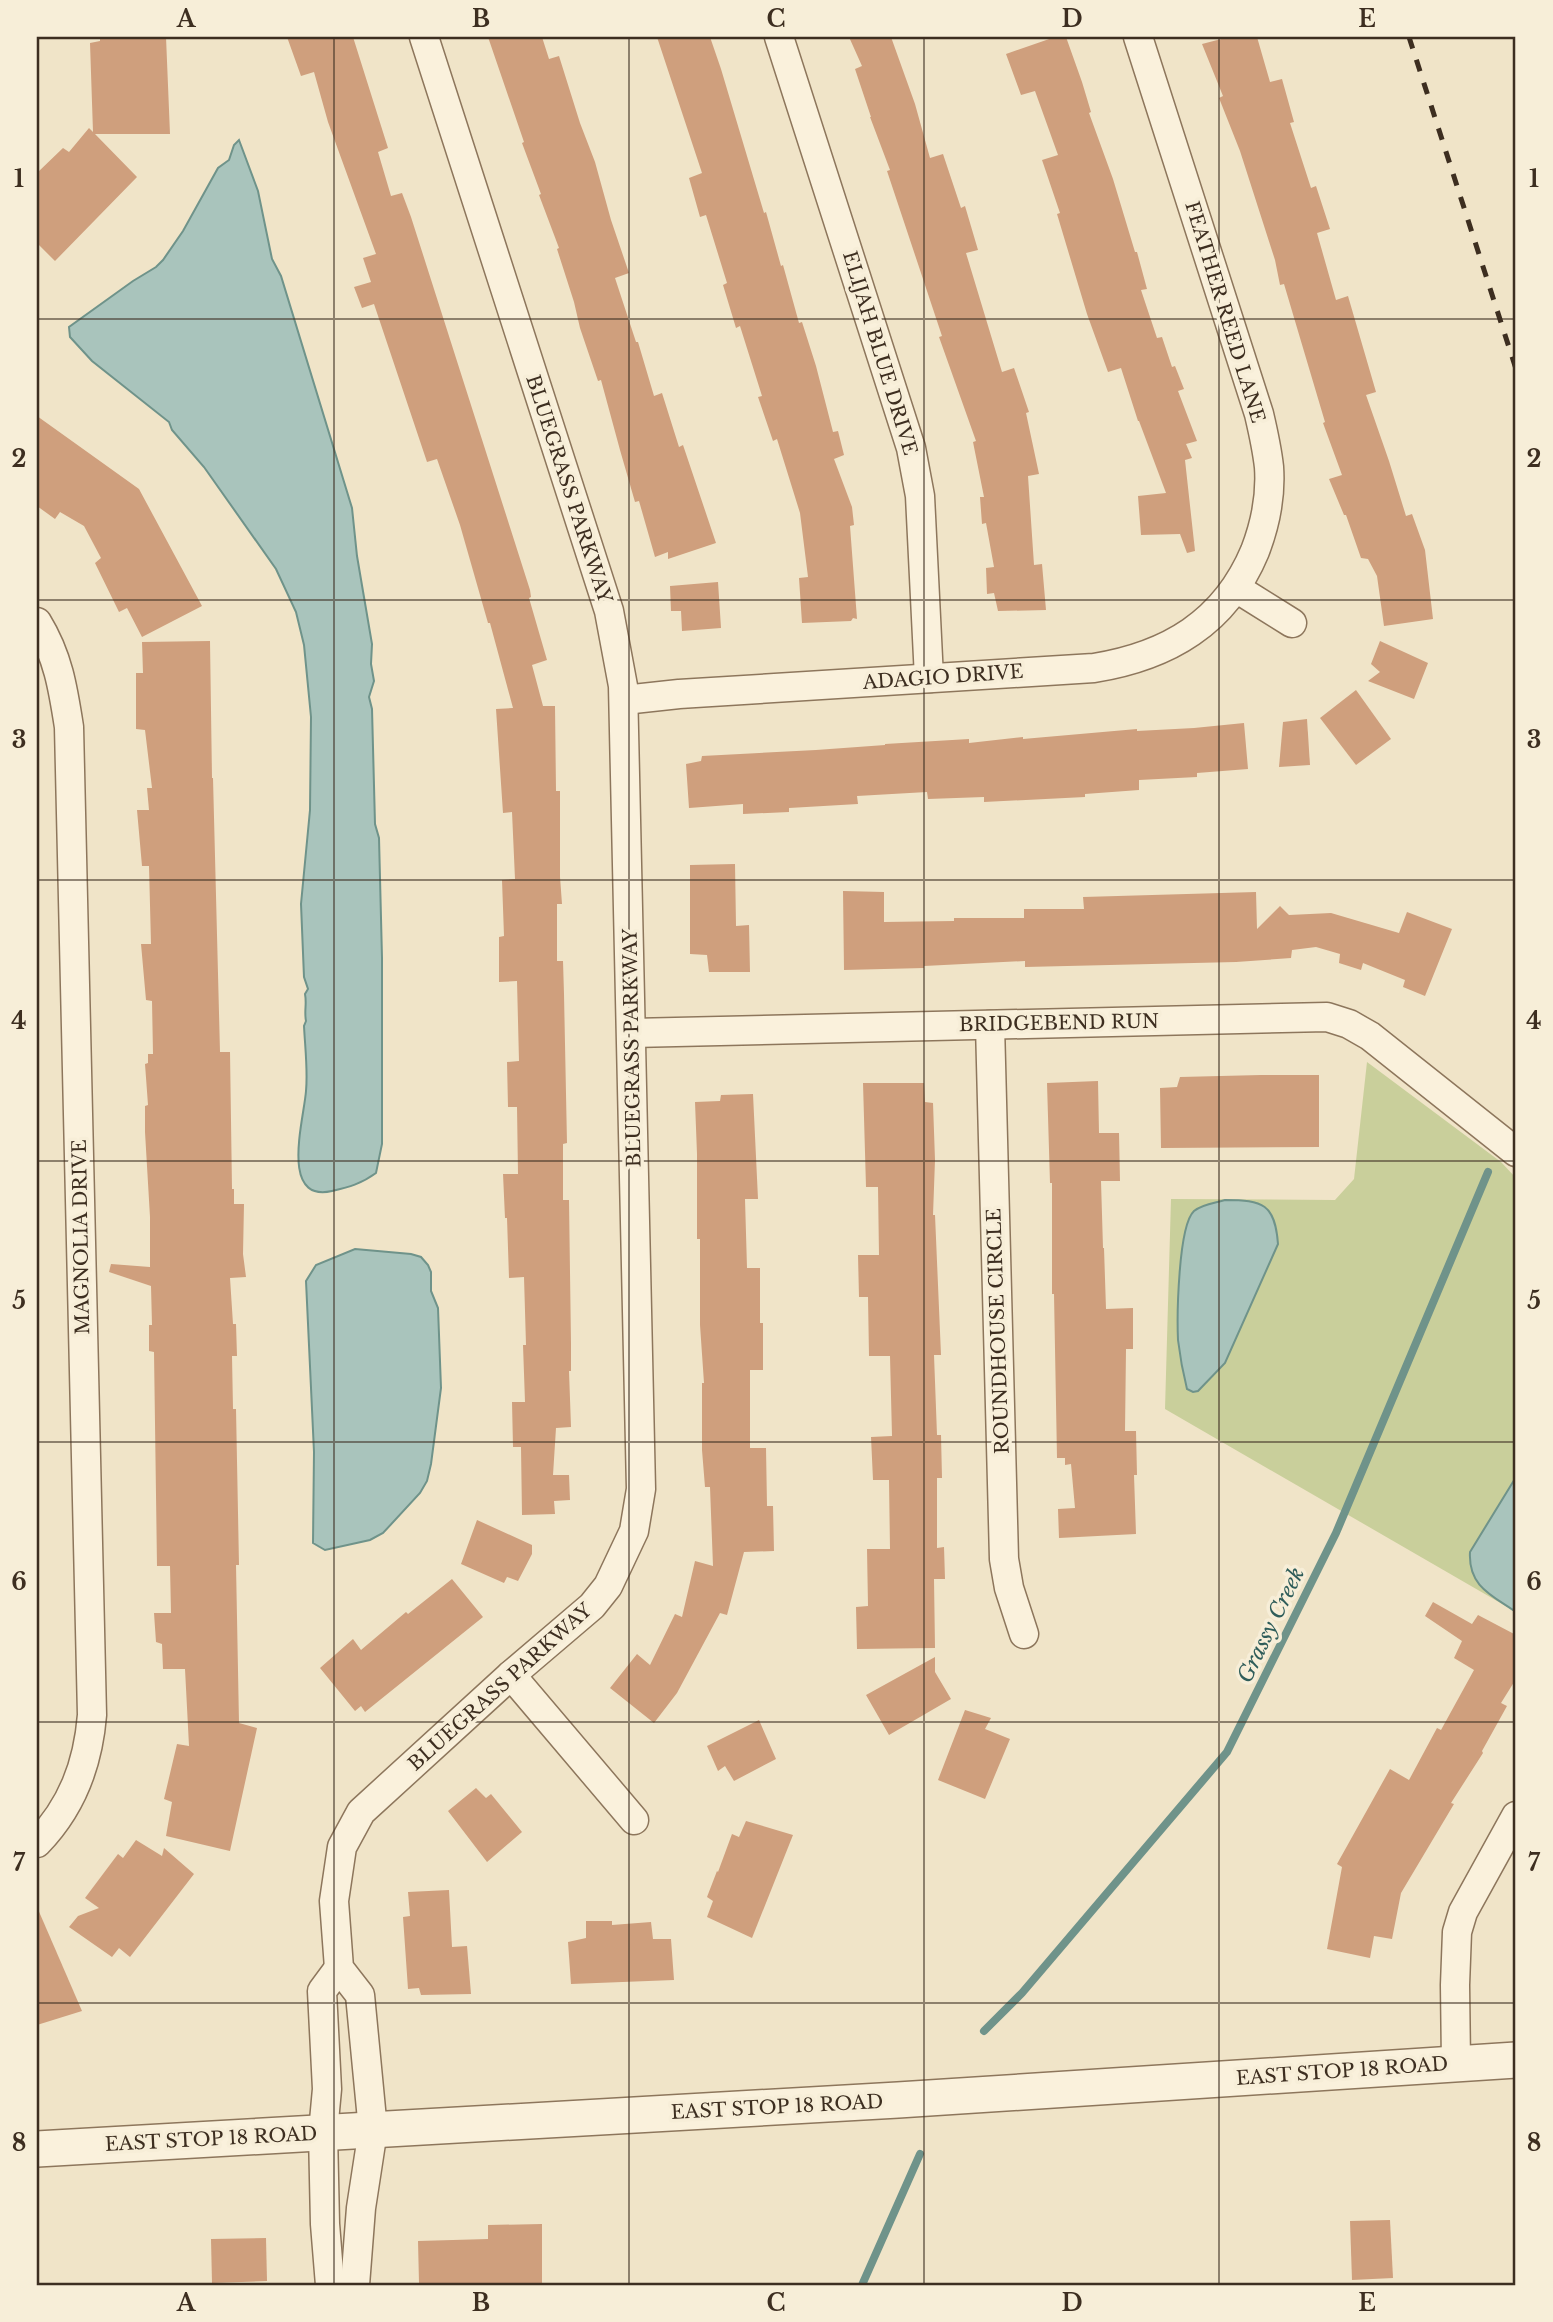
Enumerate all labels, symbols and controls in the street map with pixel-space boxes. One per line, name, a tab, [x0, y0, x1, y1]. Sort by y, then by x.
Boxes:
text: A	[176, 5, 197, 33]
text: B	[472, 5, 490, 33]
text: C	[767, 5, 785, 33]
text: D	[1061, 5, 1083, 33]
text: E	[1358, 5, 1376, 33]
text: 1	[14, 165, 24, 193]
text: 1	[1529, 165, 1539, 193]
street label: FEATHER REED LANE	[1180, 198, 1270, 426]
street label: ELIJAH BLUE DRIVE	[838, 248, 922, 458]
street label: BLUEGRASS PARKWAY	[521, 372, 617, 606]
text: 2	[12, 445, 26, 473]
text: 2	[1527, 445, 1541, 473]
street label: ADAGIO DRIVE	[861, 660, 1024, 694]
text: 3	[12, 726, 26, 754]
text: 3	[1527, 726, 1541, 754]
street label: BLUEGRASS PARKWAY	[618, 928, 646, 1168]
text: 4	[11, 1007, 27, 1035]
text: 4	[1526, 1007, 1542, 1035]
street label: BRIDGEBEND RUN	[959, 1010, 1159, 1036]
street label: MAGNOLIA DRIVE	[68, 1139, 94, 1335]
street label: ROUNDHOUSE CIRCLE	[982, 1208, 1014, 1454]
text: 5	[12, 1287, 26, 1315]
text: 5	[1527, 1287, 1541, 1315]
water label: Grassy Creek	[1232, 1563, 1310, 1687]
text: 6	[11, 1568, 27, 1596]
text: 6	[1526, 1568, 1542, 1596]
street label: BLUEGRASS PARKWAY	[404, 1599, 596, 1775]
text: 7	[13, 1849, 26, 1877]
text: 7	[1528, 1849, 1541, 1877]
street label: EAST STOP 18 ROAD	[1235, 2052, 1449, 2090]
street label: EAST STOP 18 ROAD	[670, 2090, 884, 2124]
street label: EAST STOP 18 ROAD	[104, 2122, 318, 2156]
text: 8	[12, 2129, 26, 2157]
text: 8	[1527, 2129, 1541, 2157]
text: A	[176, 2289, 197, 2317]
text: B	[472, 2289, 490, 2317]
text: C	[767, 2289, 785, 2317]
text: D	[1061, 2289, 1083, 2317]
text: E	[1358, 2289, 1376, 2317]

